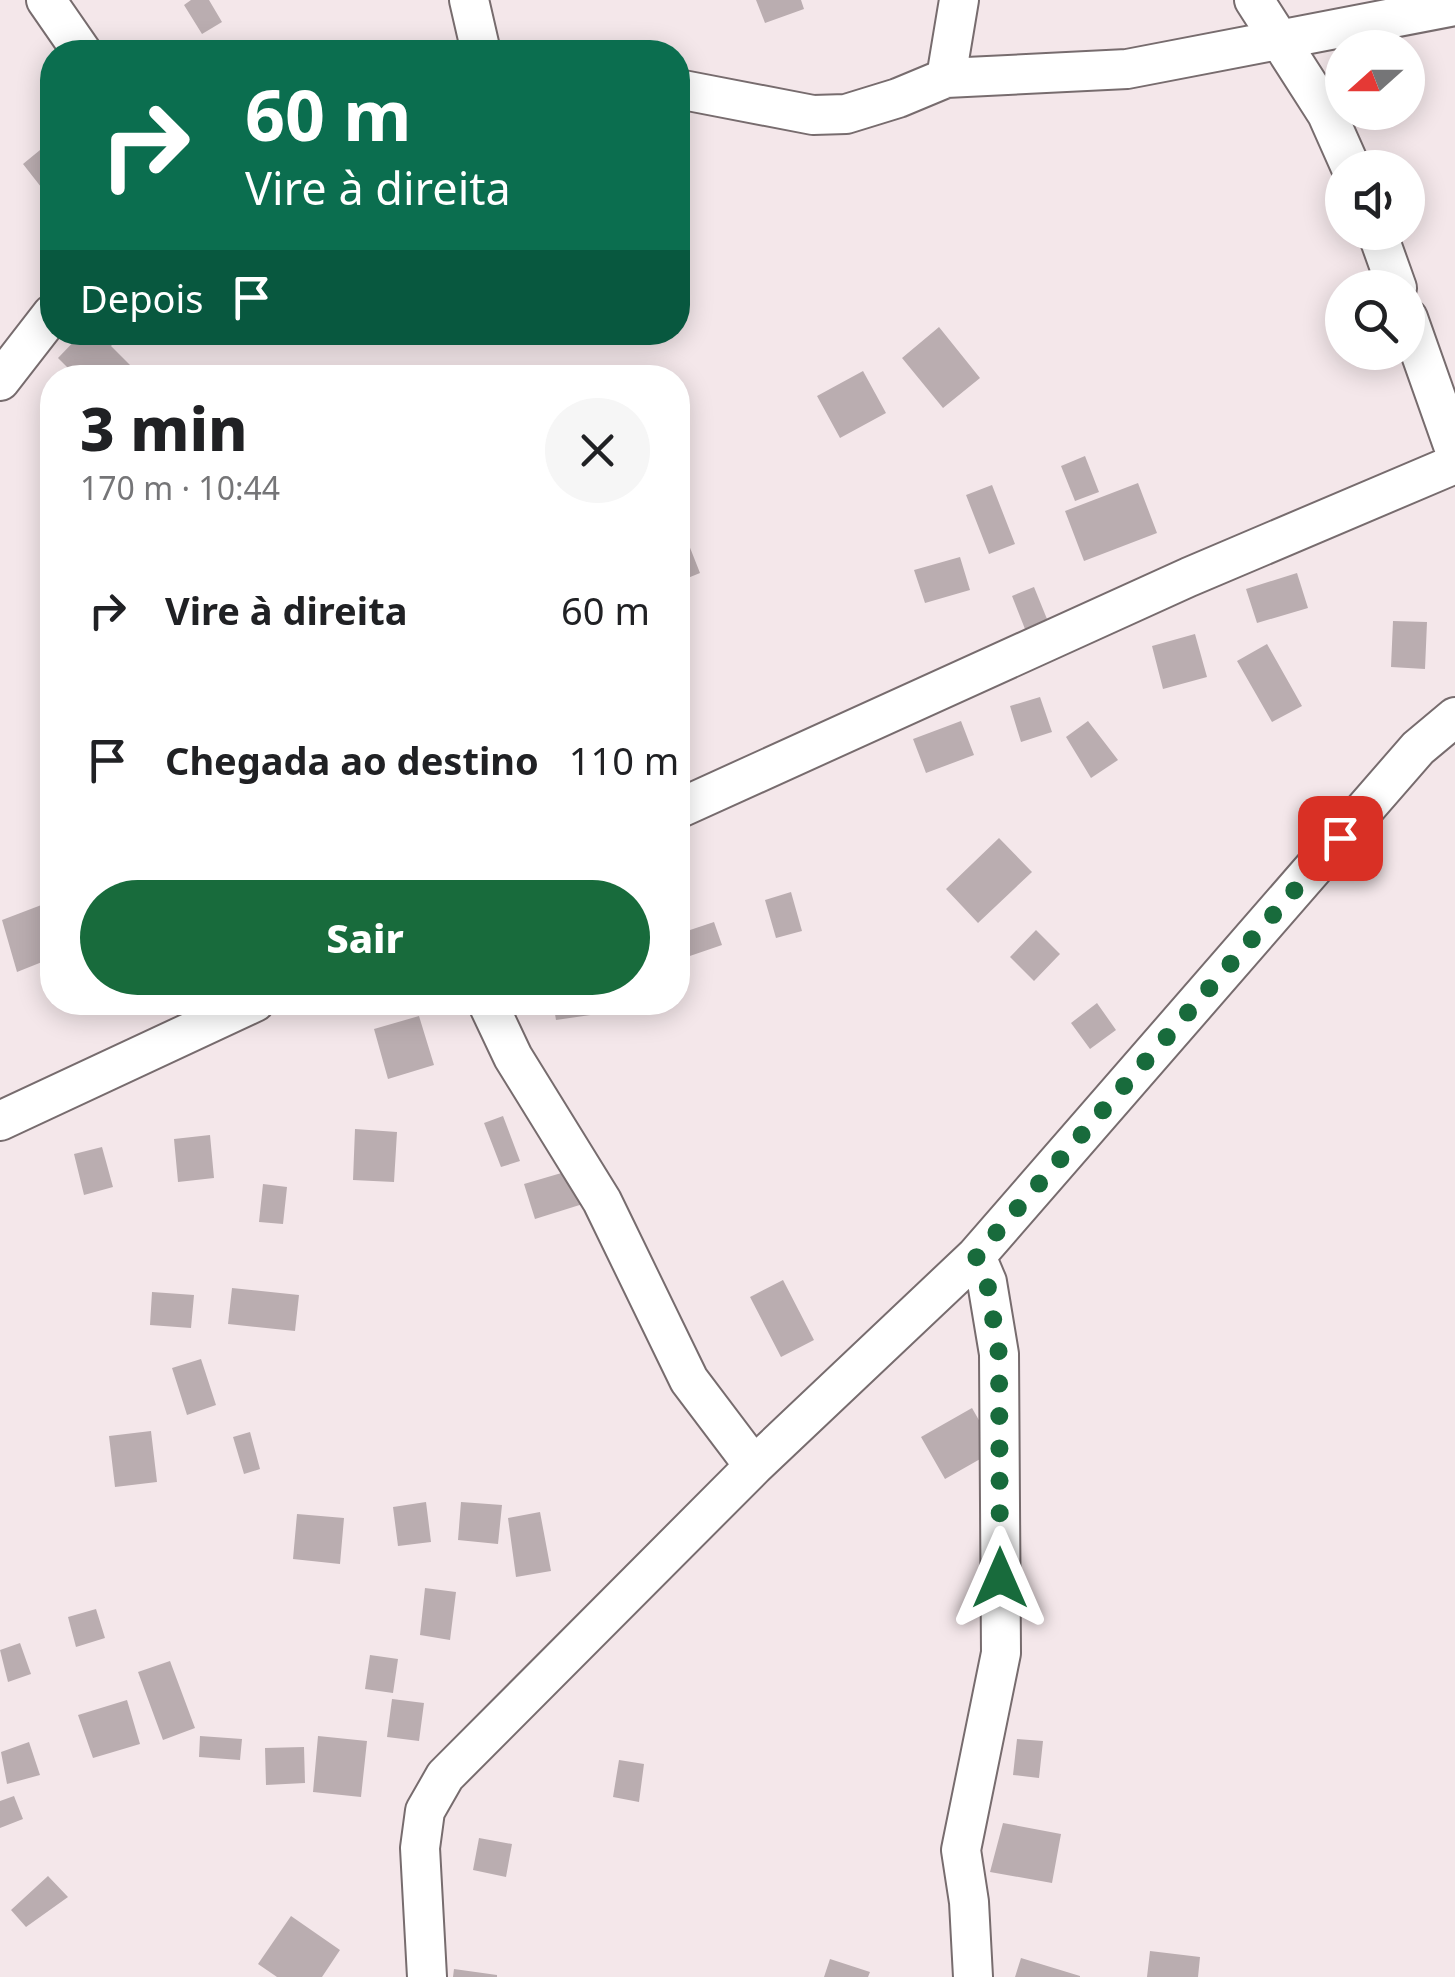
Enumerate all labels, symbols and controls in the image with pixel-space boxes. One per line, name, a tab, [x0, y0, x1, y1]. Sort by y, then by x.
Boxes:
north arrow	[1325, 30, 1425, 130]
map controls	[1325, 30, 1425, 370]
text: 60 m	[245, 66, 412, 162]
icon: right	[80, 80, 210, 210]
button: sound	[1325, 150, 1425, 250]
text: Vire à direita	[245, 157, 511, 218]
icon: arrive	[224, 270, 279, 325]
button: search	[1325, 270, 1425, 370]
text: Depois	[80, 272, 204, 324]
text: 3 min	[80, 387, 248, 469]
button: close	[545, 398, 650, 503]
text: 170 m · 10:44	[80, 466, 280, 509]
icon: right	[80, 583, 135, 638]
text: Vire à direita	[165, 584, 407, 636]
text: 60 m	[561, 584, 650, 636]
icon: arrive	[80, 733, 135, 788]
text: Chegada ao destino	[165, 734, 539, 786]
text: 110 m	[569, 734, 679, 786]
pin	[1298, 796, 1383, 881]
icon: arrive	[1313, 811, 1368, 866]
button: Sair	[80, 880, 650, 995]
position arrow	[948, 1526, 1052, 1630]

